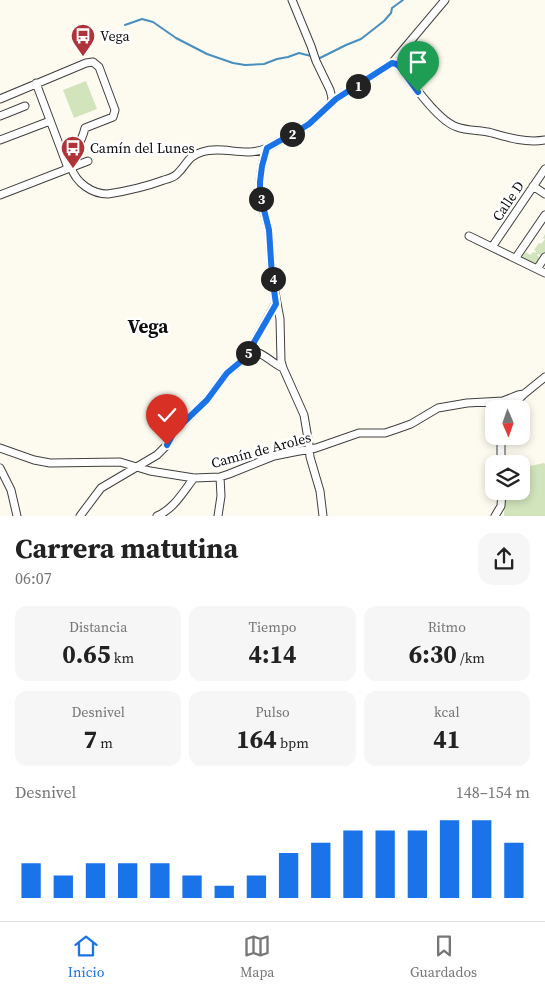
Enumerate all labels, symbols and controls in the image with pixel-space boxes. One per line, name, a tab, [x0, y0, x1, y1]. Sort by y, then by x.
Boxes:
bus stop icon: Vega	[70, 23, 96, 57]
place label: Vega	[100, 26, 131, 46]
pin	[397, 41, 439, 92]
icon: arrive	[404, 48, 432, 76]
pin: 1	[346, 74, 370, 98]
text: 1	[355, 76, 362, 96]
pin: 2	[280, 122, 304, 146]
text: 2	[289, 124, 296, 144]
bus stop icon: Camín del Lunes	[60, 135, 86, 169]
place label: Camín del Lunes	[90, 138, 195, 158]
street label: Calle D	[487, 177, 529, 225]
pin: 3	[248, 186, 274, 212]
text: 3	[258, 189, 265, 209]
pin: 4	[260, 266, 286, 292]
text: 4	[270, 269, 277, 289]
district label: Vega	[128, 313, 169, 339]
pin: 5	[236, 340, 260, 366]
text: 5	[245, 343, 252, 363]
pin	[146, 394, 188, 445]
north arrow	[485, 400, 530, 445]
map controls	[485, 400, 530, 500]
icon: check	[153, 401, 181, 429]
street label: Camín de Aroles	[209, 427, 313, 473]
button: layers	[485, 455, 530, 500]
text: Carrera matutina	[15, 529, 238, 567]
button: share	[478, 533, 530, 585]
text: 06:07	[15, 567, 52, 589]
text: Distancia	[69, 617, 127, 637]
text: Tiempo	[248, 617, 297, 637]
text: Ritmo	[428, 617, 466, 637]
text: 0.65	[62, 637, 110, 671]
text: 4:14	[248, 637, 297, 671]
text: 6:30	[409, 637, 457, 671]
text: km	[110, 648, 134, 668]
text: /km	[457, 648, 485, 668]
text: Desnivel	[71, 702, 125, 722]
text: Pulso	[255, 702, 290, 722]
text: kcal	[434, 702, 460, 722]
text: 7	[83, 722, 97, 756]
text: 164	[236, 722, 277, 756]
text: 41	[433, 722, 460, 756]
text: m	[97, 733, 113, 753]
text: bpm	[277, 733, 309, 753]
text: Desnivel	[15, 781, 76, 803]
text: 148–154 m	[456, 781, 530, 803]
tab: Inicio	[68, 932, 104, 982]
tab: Mapa	[240, 932, 274, 982]
tab: Guardados	[410, 932, 477, 982]

